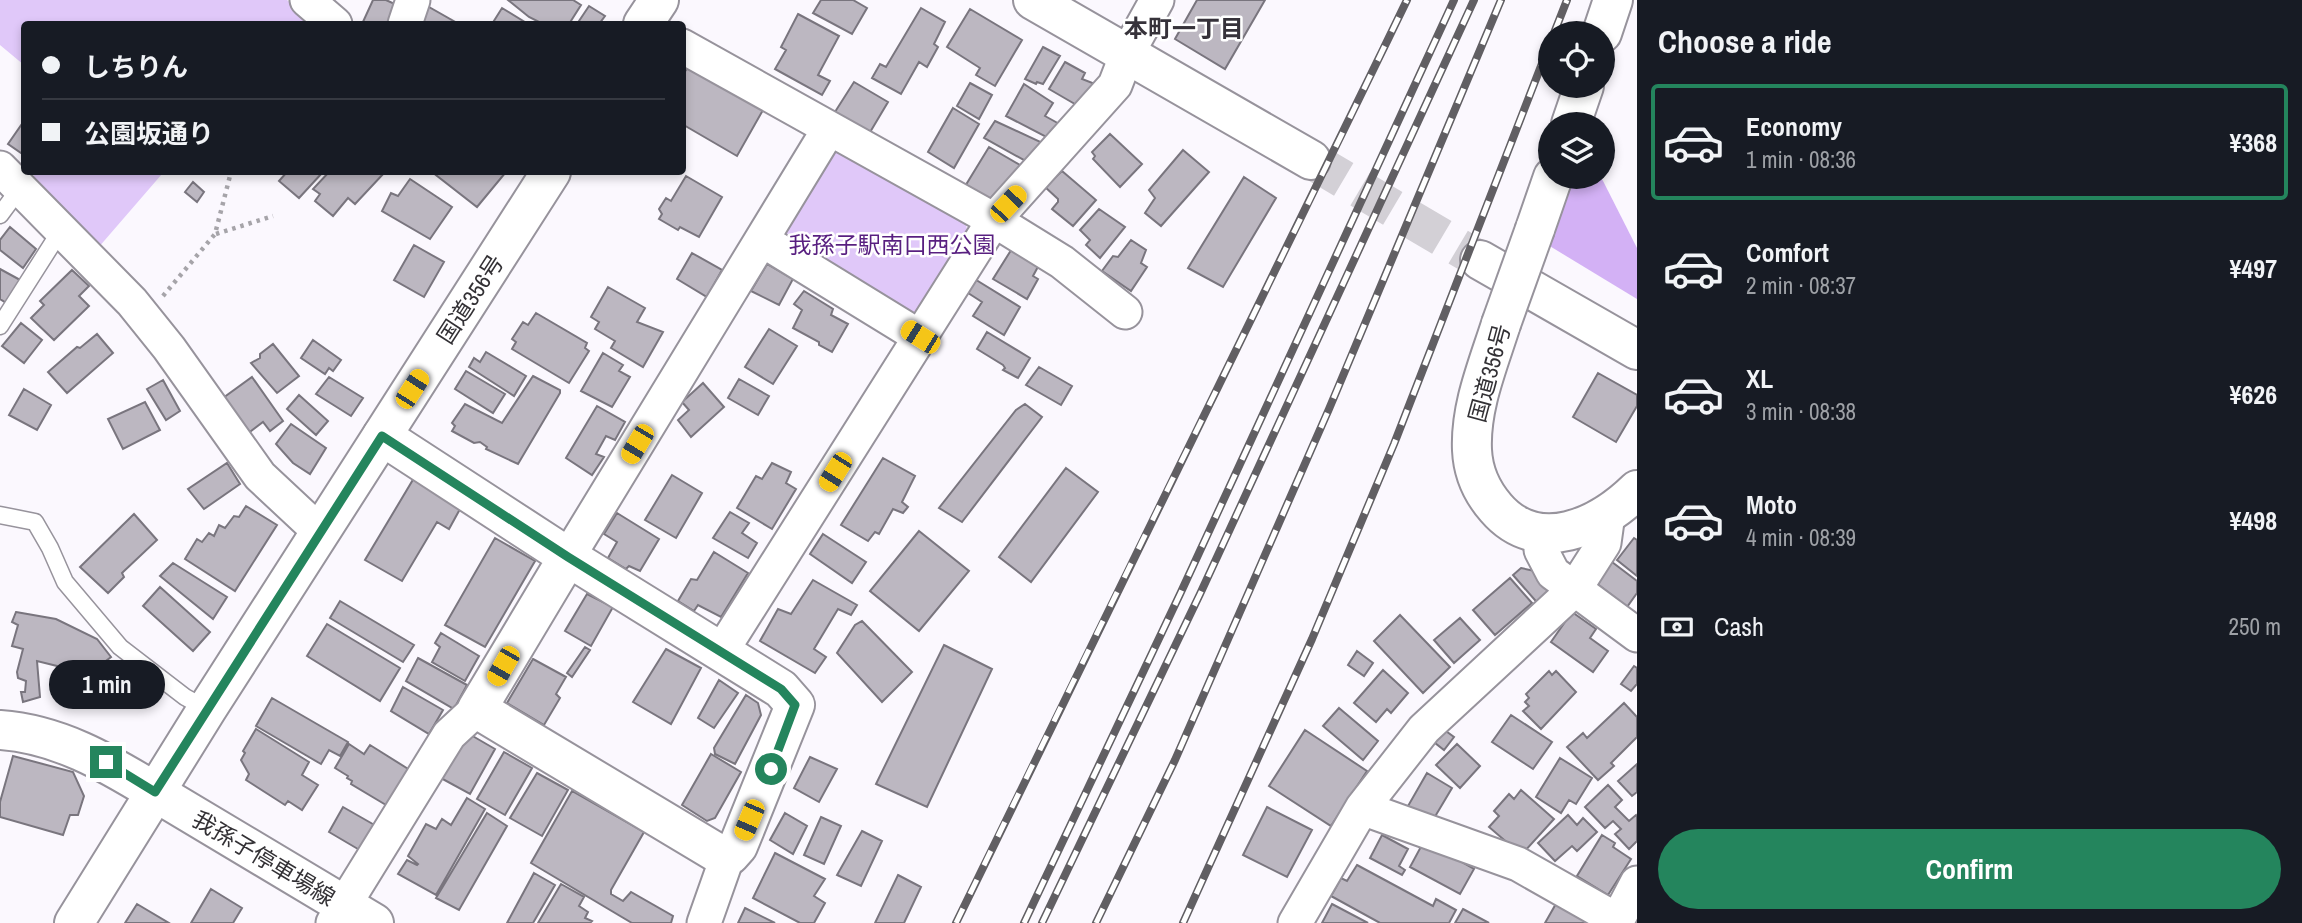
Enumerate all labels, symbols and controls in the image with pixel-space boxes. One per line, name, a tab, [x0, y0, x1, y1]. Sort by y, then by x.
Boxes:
district label: 本町一丁目	[1124, 12, 1244, 44]
text: Choose a ride	[1658, 20, 1832, 63]
map controls	[1538, 21, 1615, 189]
button: locate	[1538, 21, 1615, 98]
text: しちりん	[84, 49, 188, 84]
text: Economy	[1746, 109, 1842, 144]
icon: car	[1662, 111, 1725, 174]
button: layers	[1538, 112, 1615, 189]
text: 公園坂通り	[84, 116, 214, 151]
text: ¥368	[2230, 125, 2277, 160]
text: 1 min · 08:36	[1746, 144, 1856, 175]
car	[986, 181, 1031, 227]
park label: 我孫子駅南口西公園	[789, 229, 996, 260]
text: Comfort	[1746, 235, 1829, 270]
icon: car	[1662, 237, 1725, 300]
street label: 国道356号	[430, 248, 510, 350]
text: ¥497	[2230, 251, 2277, 286]
text: 2 min · 08:37	[1746, 270, 1856, 301]
car	[897, 317, 944, 357]
street label: 国道356号	[1461, 320, 1517, 426]
text: XL	[1746, 361, 1773, 396]
icon: car	[1662, 363, 1725, 426]
car	[392, 366, 433, 412]
text: ¥626	[2230, 377, 2277, 412]
text: 3 min · 08:38	[1746, 396, 1856, 427]
car	[618, 421, 657, 467]
car	[815, 449, 856, 495]
text: Moto	[1746, 487, 1797, 522]
icon: car	[1662, 489, 1725, 552]
text: ¥498	[2230, 503, 2277, 538]
text: 4 min · 08:39	[1746, 522, 1856, 553]
icon: cash	[1658, 608, 1696, 646]
text: Cash	[1714, 609, 1764, 644]
text: 250 m	[2229, 611, 2281, 642]
car	[484, 643, 523, 689]
callout: 1 min	[48, 660, 164, 710]
text: 1 min	[82, 669, 132, 700]
route end	[90, 746, 122, 778]
route start	[755, 753, 787, 785]
car	[732, 797, 767, 843]
street label: 我孫子停車場線	[187, 803, 341, 913]
button: Confirm	[1658, 829, 2281, 909]

